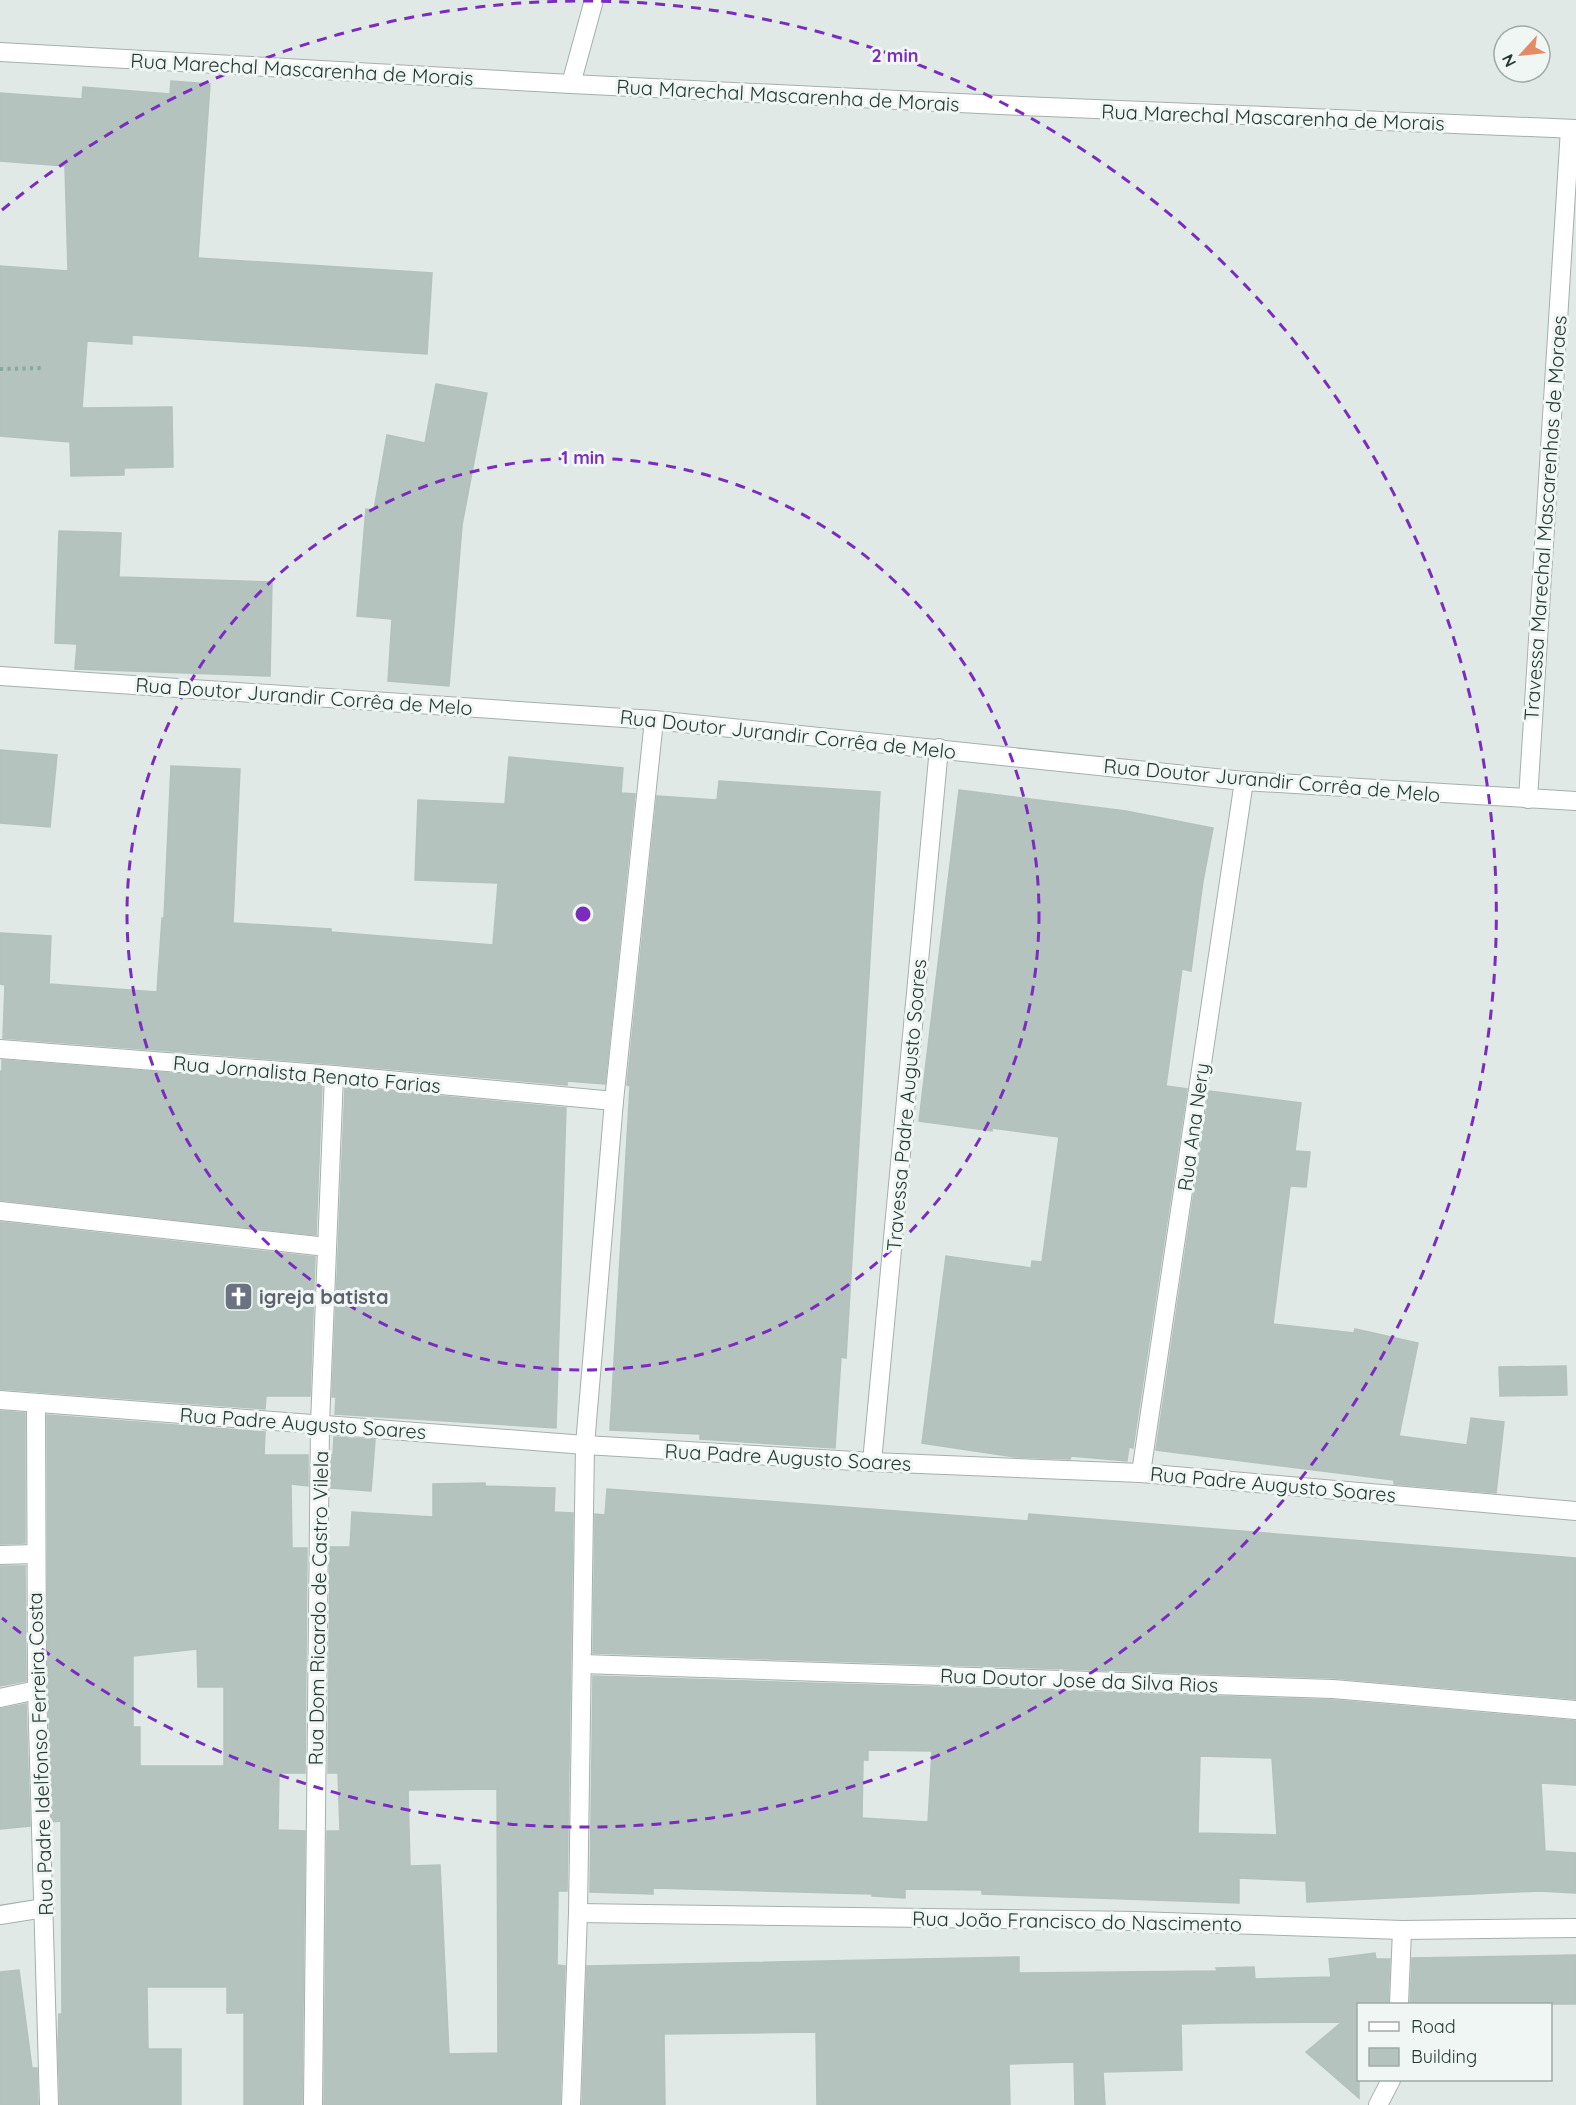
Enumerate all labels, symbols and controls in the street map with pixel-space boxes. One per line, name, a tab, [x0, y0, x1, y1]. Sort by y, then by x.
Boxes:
north arrow	[1492, 24, 1552, 84]
text: 2 min	[872, 44, 918, 67]
street label: Rua Marechal Mascarenha de Morais	[130, 48, 474, 90]
text: N	[1497, 51, 1520, 71]
street label: Rua Marechal Mascarenha de Morais	[616, 74, 960, 116]
street label: Rua Marechal Mascarenha de Morais	[1101, 99, 1445, 135]
street label: Travessa Marechal Mascarenhas de Moraes	[1518, 314, 1572, 722]
text: 1 min	[561, 446, 605, 469]
street label: Rua Doutor Jurandir Corrêa de Melo	[135, 672, 473, 720]
street label: Rua Doutor Jurandir Corrêa de Melo	[619, 704, 957, 764]
street label: Rua Doutor Jurandir Corrêa de Melo	[1103, 753, 1441, 807]
centre of rings	[573, 904, 593, 924]
street label: Travessa Padre Augusto Soares	[881, 958, 931, 1252]
street label: Rua Jornalista Renato Farias	[172, 1050, 442, 1098]
street label: Rua Ana Nery	[1172, 1061, 1214, 1193]
church icon: igreja batista	[222, 1280, 254, 1312]
place label: igreja batista	[259, 1284, 389, 1309]
street label: Rua Padre Augusto Soares	[179, 1402, 427, 1444]
street label: Rua Padre Augusto Soares	[664, 1438, 912, 1476]
street label: Rua Dom Ricardo de Castro Vilela	[303, 1451, 333, 1765]
street label: Rua Padre Augusto Soares	[1149, 1461, 1397, 1507]
street label: Rua Padre Idelfonso Ferreira Costa	[22, 1592, 58, 1916]
street label: Rua Doutor Jose da Silva Rios	[939, 1663, 1219, 1697]
street label: Rua João Francisco do Nascimento	[912, 1906, 1242, 1936]
legend	[1357, 2003, 1552, 2081]
text: Road	[1411, 2015, 1456, 2038]
text: Building	[1411, 2045, 1477, 2068]

